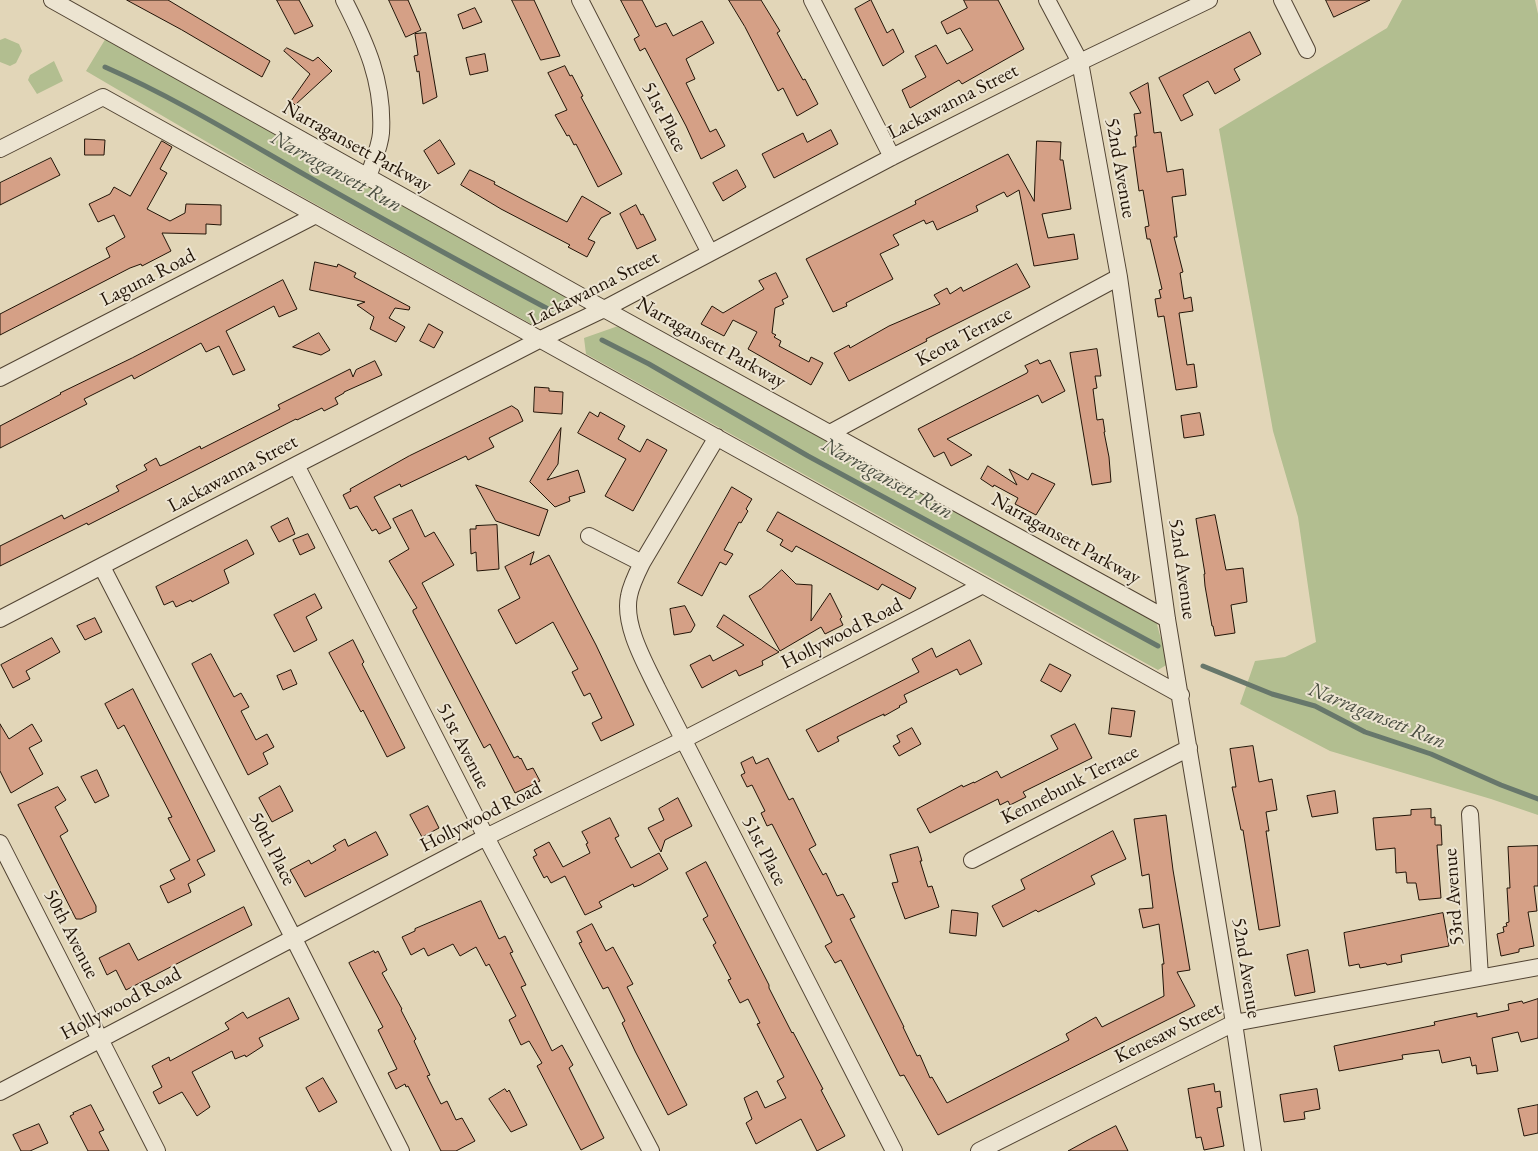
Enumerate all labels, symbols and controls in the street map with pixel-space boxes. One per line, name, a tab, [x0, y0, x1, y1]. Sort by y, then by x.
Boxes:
street label: Lackawanna Street	[884, 59, 1022, 145]
street label: 51st Place	[636, 78, 692, 156]
street label: Narragansett Parkway	[278, 96, 436, 198]
street label: 52nd Avenue	[1099, 116, 1141, 220]
water label: Narragansett Run	[266, 126, 406, 218]
street label: Laguna Road	[97, 244, 199, 312]
street label: Lackawanna Street	[525, 246, 663, 332]
street label: Narragansett Parkway	[632, 292, 790, 394]
street label: Keota Terrace	[912, 302, 1016, 372]
street label: Lackawanna Street	[164, 430, 302, 518]
water label: Narragansett Run	[817, 433, 957, 525]
street label: Narragansett Parkway	[987, 488, 1145, 590]
street label: 52nd Avenue	[1163, 517, 1201, 621]
street label: Hollywood Road	[777, 593, 907, 675]
water label: Narragansett Run	[1305, 677, 1449, 755]
street label: 51st Avenue	[431, 699, 495, 793]
street label: Kennebunk Terrace	[997, 740, 1143, 830]
street label: Hollywood Road	[416, 776, 546, 858]
street label: 50th Place	[243, 808, 301, 890]
street label: 51st Place	[736, 812, 792, 890]
street label: 53rd Avenue	[1439, 848, 1469, 946]
street label: 50th Avenue	[38, 885, 104, 983]
street label: 52nd Avenue	[1226, 916, 1266, 1020]
street label: Hollywood Road	[57, 962, 185, 1046]
street label: Kenesaw Street	[1111, 997, 1225, 1069]

